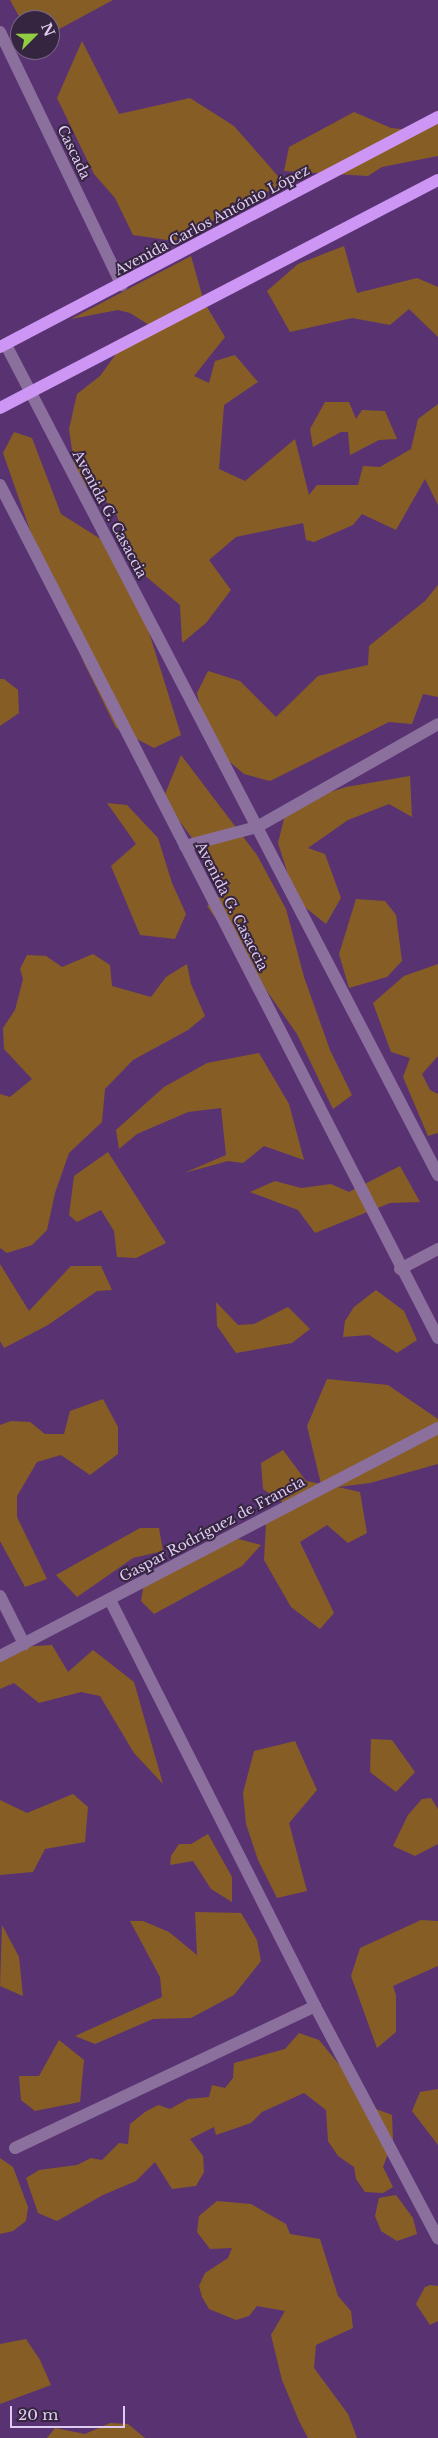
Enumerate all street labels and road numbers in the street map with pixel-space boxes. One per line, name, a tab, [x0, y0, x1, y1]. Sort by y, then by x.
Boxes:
street label: Cascada	[54, 122, 94, 182]
street label: Avenida Carlos António López	[111, 161, 313, 279]
street label: Avenida G. Casaccia	[69, 447, 151, 581]
street label: Avenida G. Casaccia	[192, 839, 272, 973]
street label: Gaspar Rodríguez de Francia	[116, 1473, 308, 1585]

